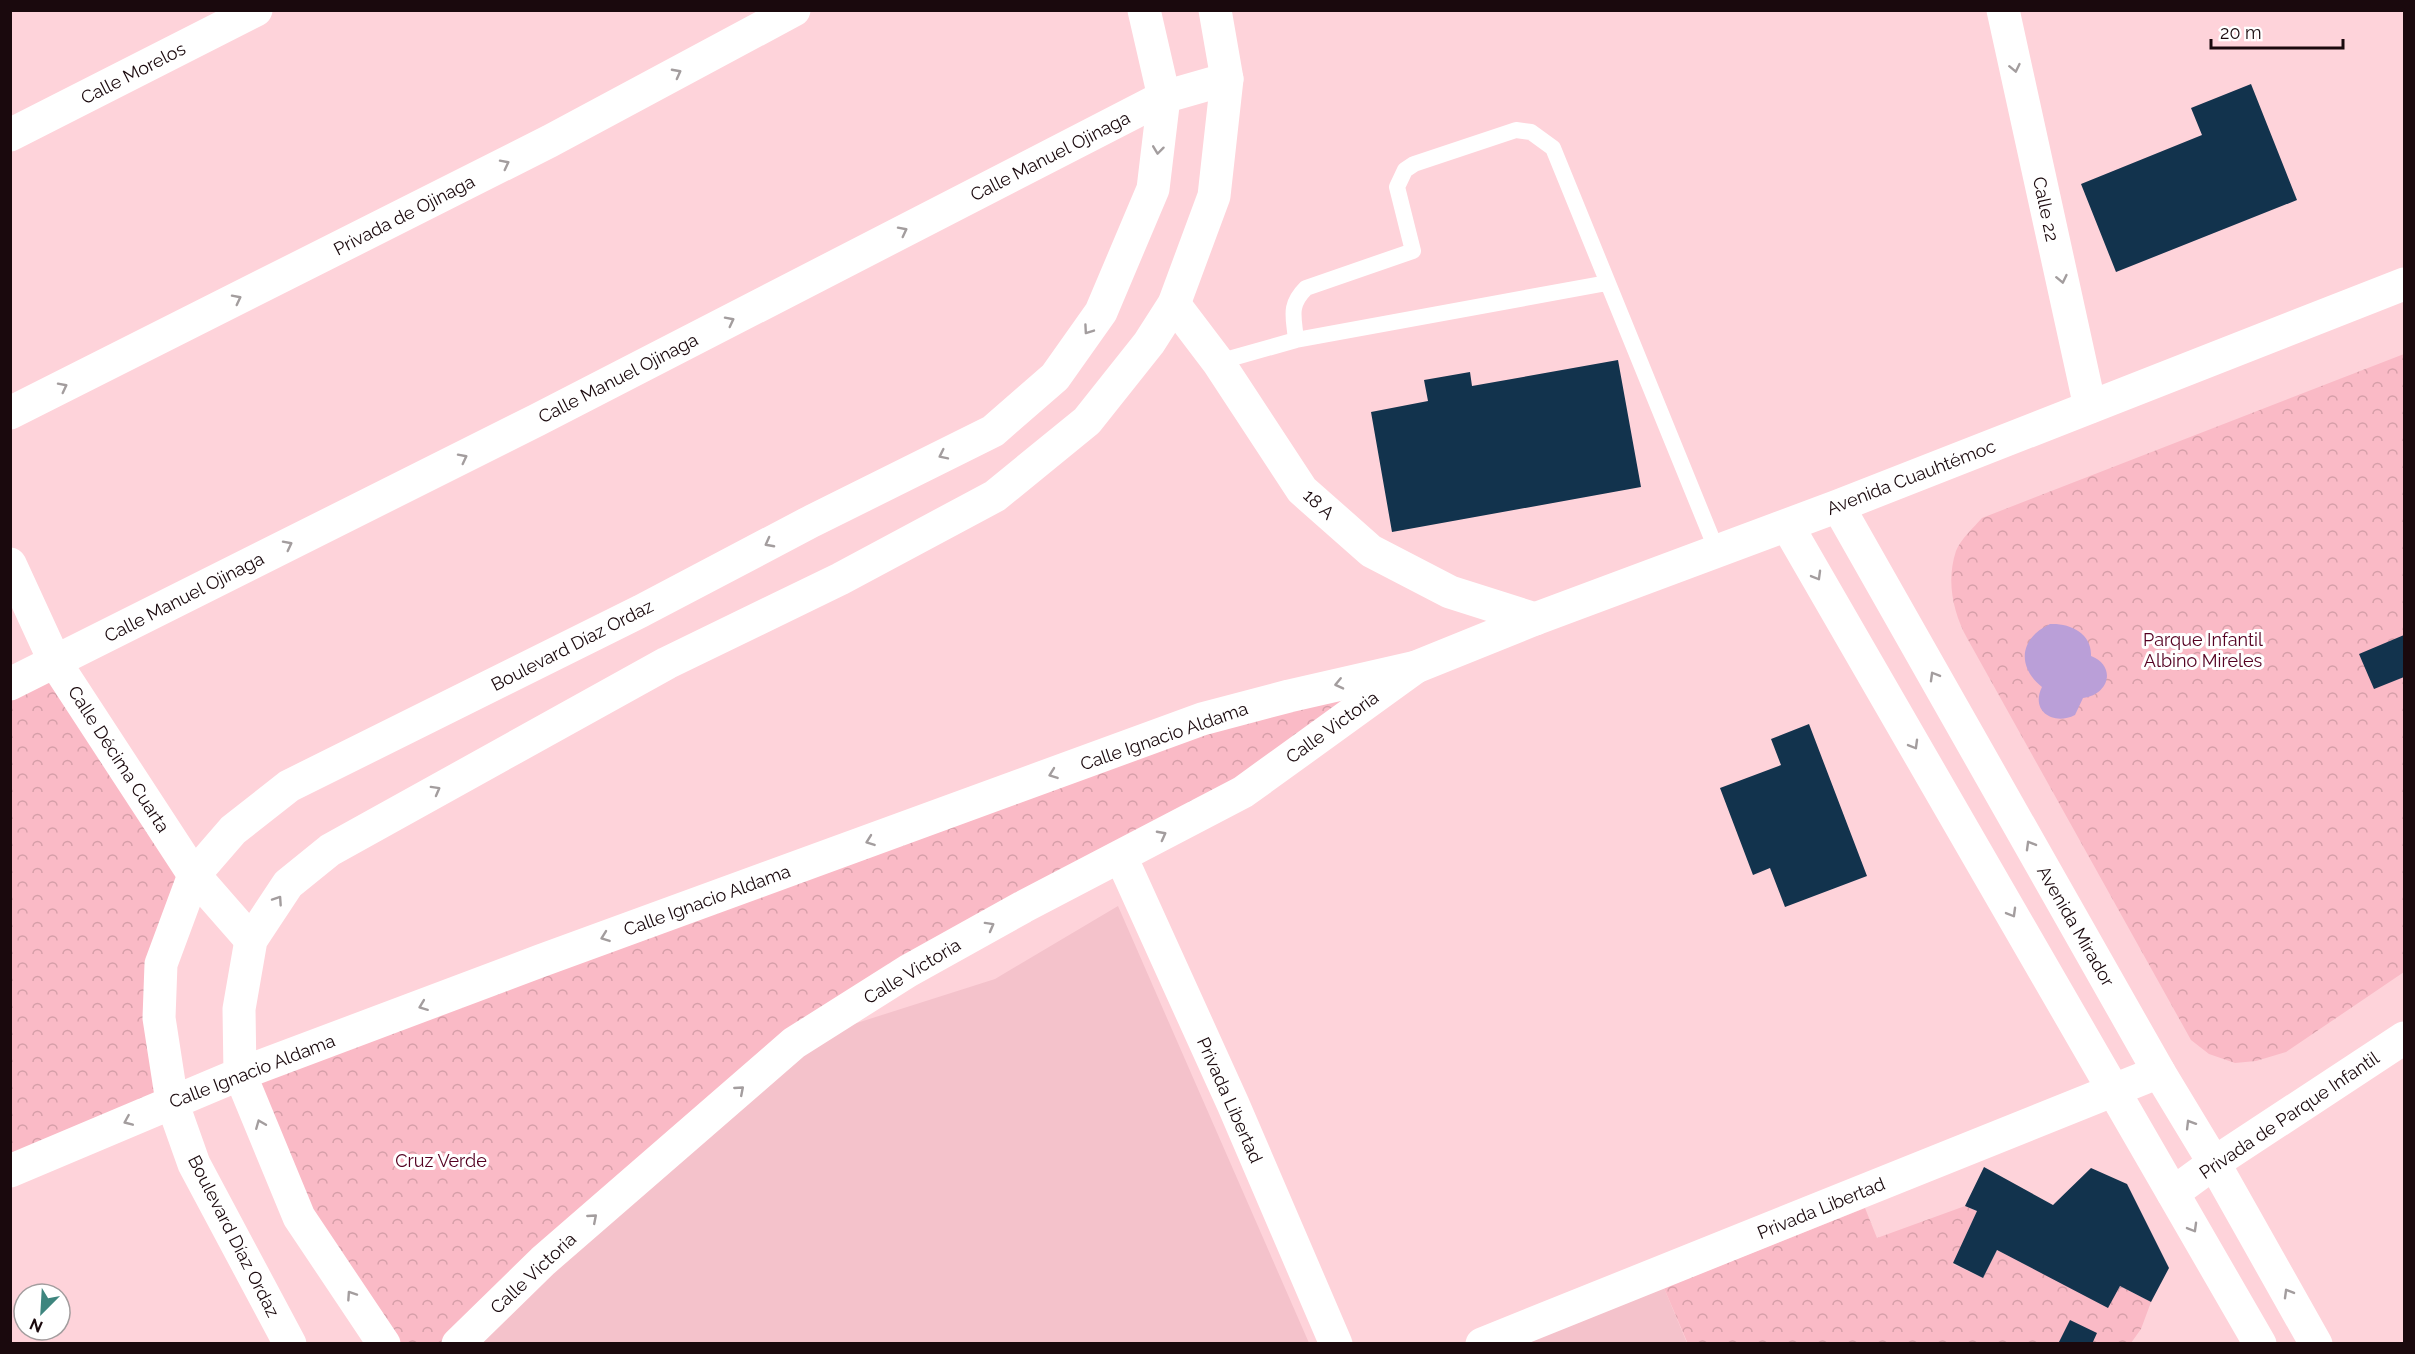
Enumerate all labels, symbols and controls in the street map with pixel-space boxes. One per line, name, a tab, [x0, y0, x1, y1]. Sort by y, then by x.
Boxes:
scale bar	[2211, 12, 2343, 50]
text: 20 m	[2220, 22, 2262, 43]
street label: Calle Morelos	[77, 38, 189, 108]
one-way arrow	[2008, 62, 2021, 72]
one-way arrow	[671, 69, 681, 80]
street label: Calle Manuel Ojinaga	[967, 107, 1133, 205]
one-way arrow	[1152, 146, 1164, 155]
one-way arrow	[498, 159, 509, 171]
street label: Privada de Ojinaga	[330, 170, 478, 260]
street label: Calle 22	[2029, 175, 2063, 243]
one-way arrow	[897, 227, 908, 239]
one-way arrow	[2054, 273, 2067, 283]
one-way arrow	[230, 295, 241, 306]
one-way arrow	[723, 317, 734, 328]
one-way arrow	[1084, 324, 1095, 335]
street label: Calle Manuel Ojinaga	[535, 329, 701, 427]
one-way arrow	[56, 382, 67, 394]
street label: Avenida Cuauhtémoc	[1824, 435, 1998, 519]
one-way arrow	[939, 448, 950, 460]
one-way arrow	[456, 453, 467, 465]
street label: 18 A	[1299, 485, 1339, 523]
one-way arrow	[765, 536, 775, 547]
one-way arrow	[282, 541, 293, 552]
street label: Calle Manuel Ojinaga	[101, 548, 267, 646]
one-way arrow	[1809, 570, 1821, 580]
street label: Boulevard Díaz Ordaz	[487, 595, 657, 695]
park label: Parque Infantil Albino Mireles	[2143, 629, 2263, 671]
one-way arrow	[1930, 672, 1941, 682]
one-way arrow	[1334, 677, 1344, 690]
street label: Calle Décima Cuarta	[64, 682, 174, 836]
street label: Calle Victoria	[1282, 686, 1382, 768]
street label: Calle Ignacio Aldama	[1077, 697, 1251, 775]
one-way arrow	[1907, 738, 1919, 749]
one-way arrow	[1048, 766, 1059, 779]
one-way arrow	[430, 786, 440, 797]
one-way arrow	[1156, 831, 1167, 842]
one-way arrow	[865, 833, 875, 846]
one-way arrow	[2026, 841, 2038, 851]
street label: Calle Ignacio Aldama	[621, 860, 793, 940]
street label: Avenida Mirador	[2033, 862, 2119, 990]
one-way arrow	[271, 896, 282, 907]
one-way arrow	[2005, 907, 2016, 917]
one-way arrow	[984, 921, 994, 933]
one-way arrow	[600, 930, 611, 943]
street label: Calle Victoria	[860, 934, 964, 1008]
one-way arrow	[418, 998, 428, 1011]
street label: Calle Ignacio Aldama	[166, 1030, 338, 1112]
street label: Privada Libertad	[1193, 1034, 1267, 1166]
street label: Privada de Parque Infantil	[2195, 1047, 2383, 1183]
one-way arrow	[733, 1086, 744, 1097]
one-way arrow	[123, 1114, 134, 1126]
one-way arrow	[255, 1119, 267, 1130]
one-way arrow	[2186, 1120, 2198, 1130]
park label: Cruz Verde	[395, 1150, 487, 1171]
street label: Boulevard Díaz Ordaz	[184, 1151, 284, 1321]
street label: Privada Libertad	[1754, 1173, 1888, 1243]
one-way arrow	[586, 1214, 597, 1225]
one-way arrow	[2186, 1222, 2198, 1232]
street label: Calle Victoria	[486, 1228, 580, 1318]
north arrow	[12, 1282, 72, 1342]
one-way arrow	[2283, 1289, 2295, 1299]
one-way arrow	[347, 1291, 358, 1302]
text: N	[27, 1314, 46, 1336]

